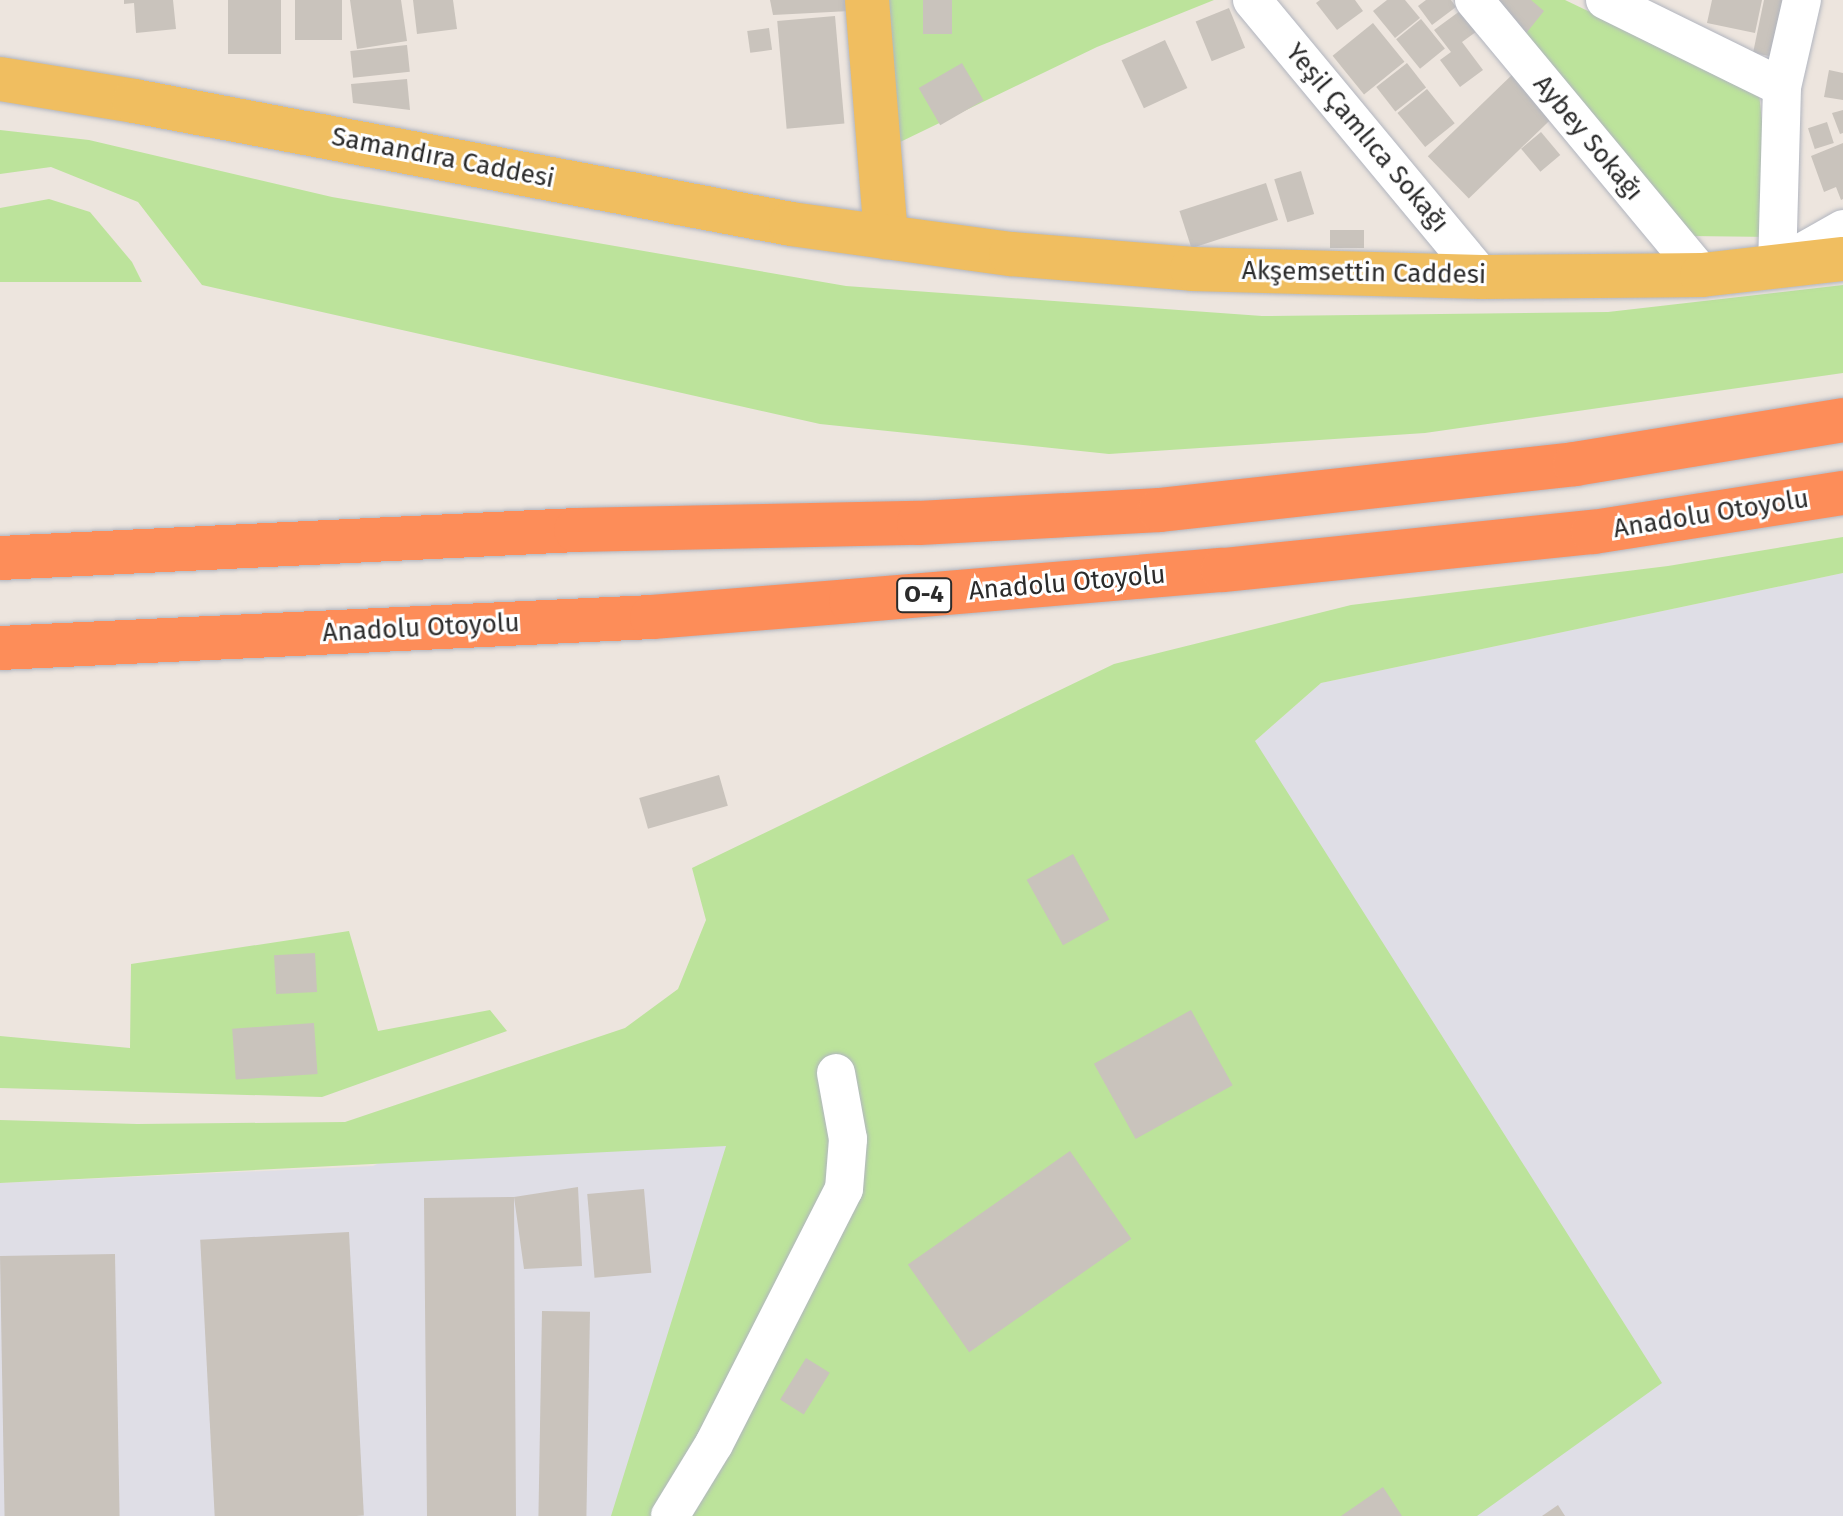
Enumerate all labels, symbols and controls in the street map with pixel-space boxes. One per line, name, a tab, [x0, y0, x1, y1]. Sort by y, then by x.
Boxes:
street label: Yeşil Çamlıca Sokağı	[1279, 37, 1455, 239]
street label: Aybey Sokağı	[1527, 69, 1649, 207]
street label: Samandıra Caddesi	[329, 121, 557, 195]
street label: Akşemsettin Caddesi	[1242, 255, 1486, 291]
street label: Anadolu Otoyolu	[1611, 483, 1811, 545]
street label: Anadolu Otoyolu	[967, 559, 1167, 607]
road number: O-4	[896, 575, 952, 615]
street label: Anadolu Otoyolu	[322, 607, 520, 649]

